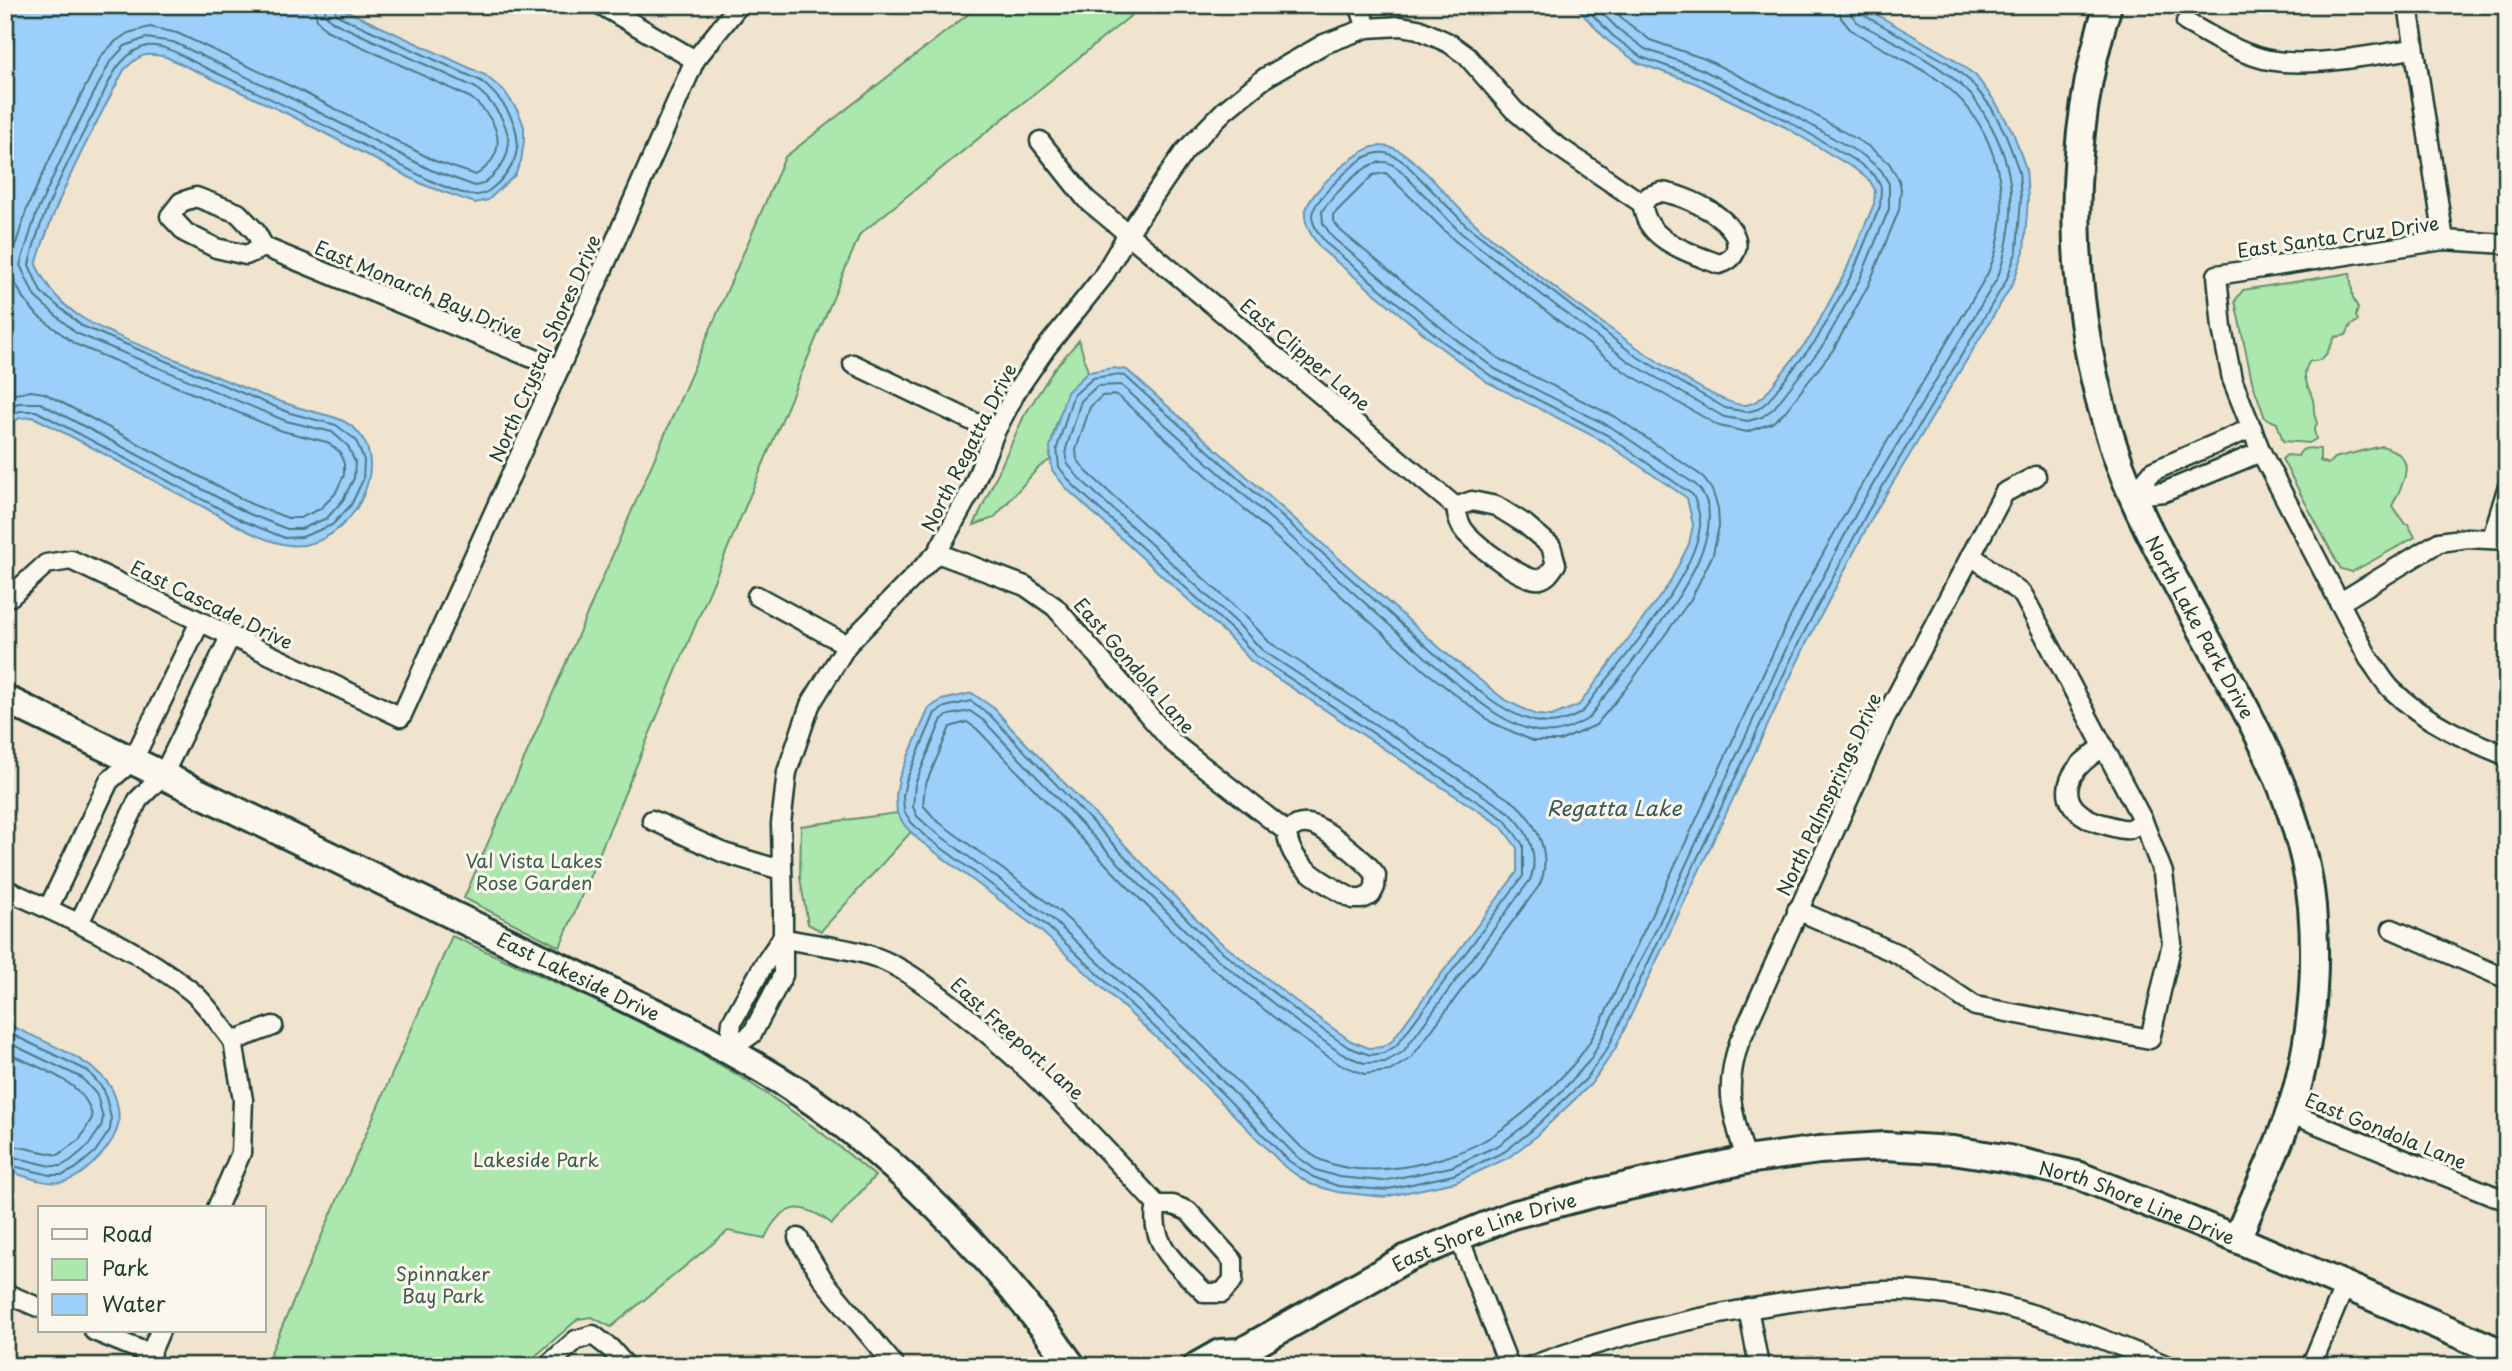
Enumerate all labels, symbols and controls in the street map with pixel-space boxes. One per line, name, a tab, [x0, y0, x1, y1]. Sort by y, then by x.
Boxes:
street label: East Santa Cruz Drive	[2235, 208, 2441, 264]
street label: North Crystal Shores Drive	[481, 230, 607, 466]
street label: East Monarch Bay Drive	[311, 233, 527, 345]
street label: East Clipper Lane	[1235, 291, 1377, 417]
street label: North Regatta Drive	[913, 358, 1023, 536]
street label: North Lake Park Drive	[2139, 530, 2262, 723]
street label: East Cascade Drive	[126, 553, 298, 655]
street label: East Gondola Lane	[1068, 591, 1202, 739]
street label: North Palmsprings Drive	[1769, 688, 1887, 900]
water label: Regatta Lake	[1547, 791, 1683, 823]
park label: Val Vista Lakes Rose Garden	[466, 846, 602, 896]
street label: East Lakeside Drive	[492, 924, 665, 1027]
street label: East Freeport Lane	[945, 970, 1091, 1106]
street label: East Gondola Lane	[2301, 1085, 2471, 1175]
park label: Lakeside Park	[473, 1145, 599, 1173]
street label: North Shore Line Drive	[2036, 1153, 2239, 1251]
street label: East Shore Line Drive	[1386, 1185, 1579, 1278]
legend	[38, 1206, 266, 1332]
text: Road	[102, 1217, 153, 1249]
text: Park	[102, 1251, 149, 1283]
park label: Spinnaker Bay Park	[396, 1259, 490, 1309]
text: Water	[102, 1287, 166, 1319]

